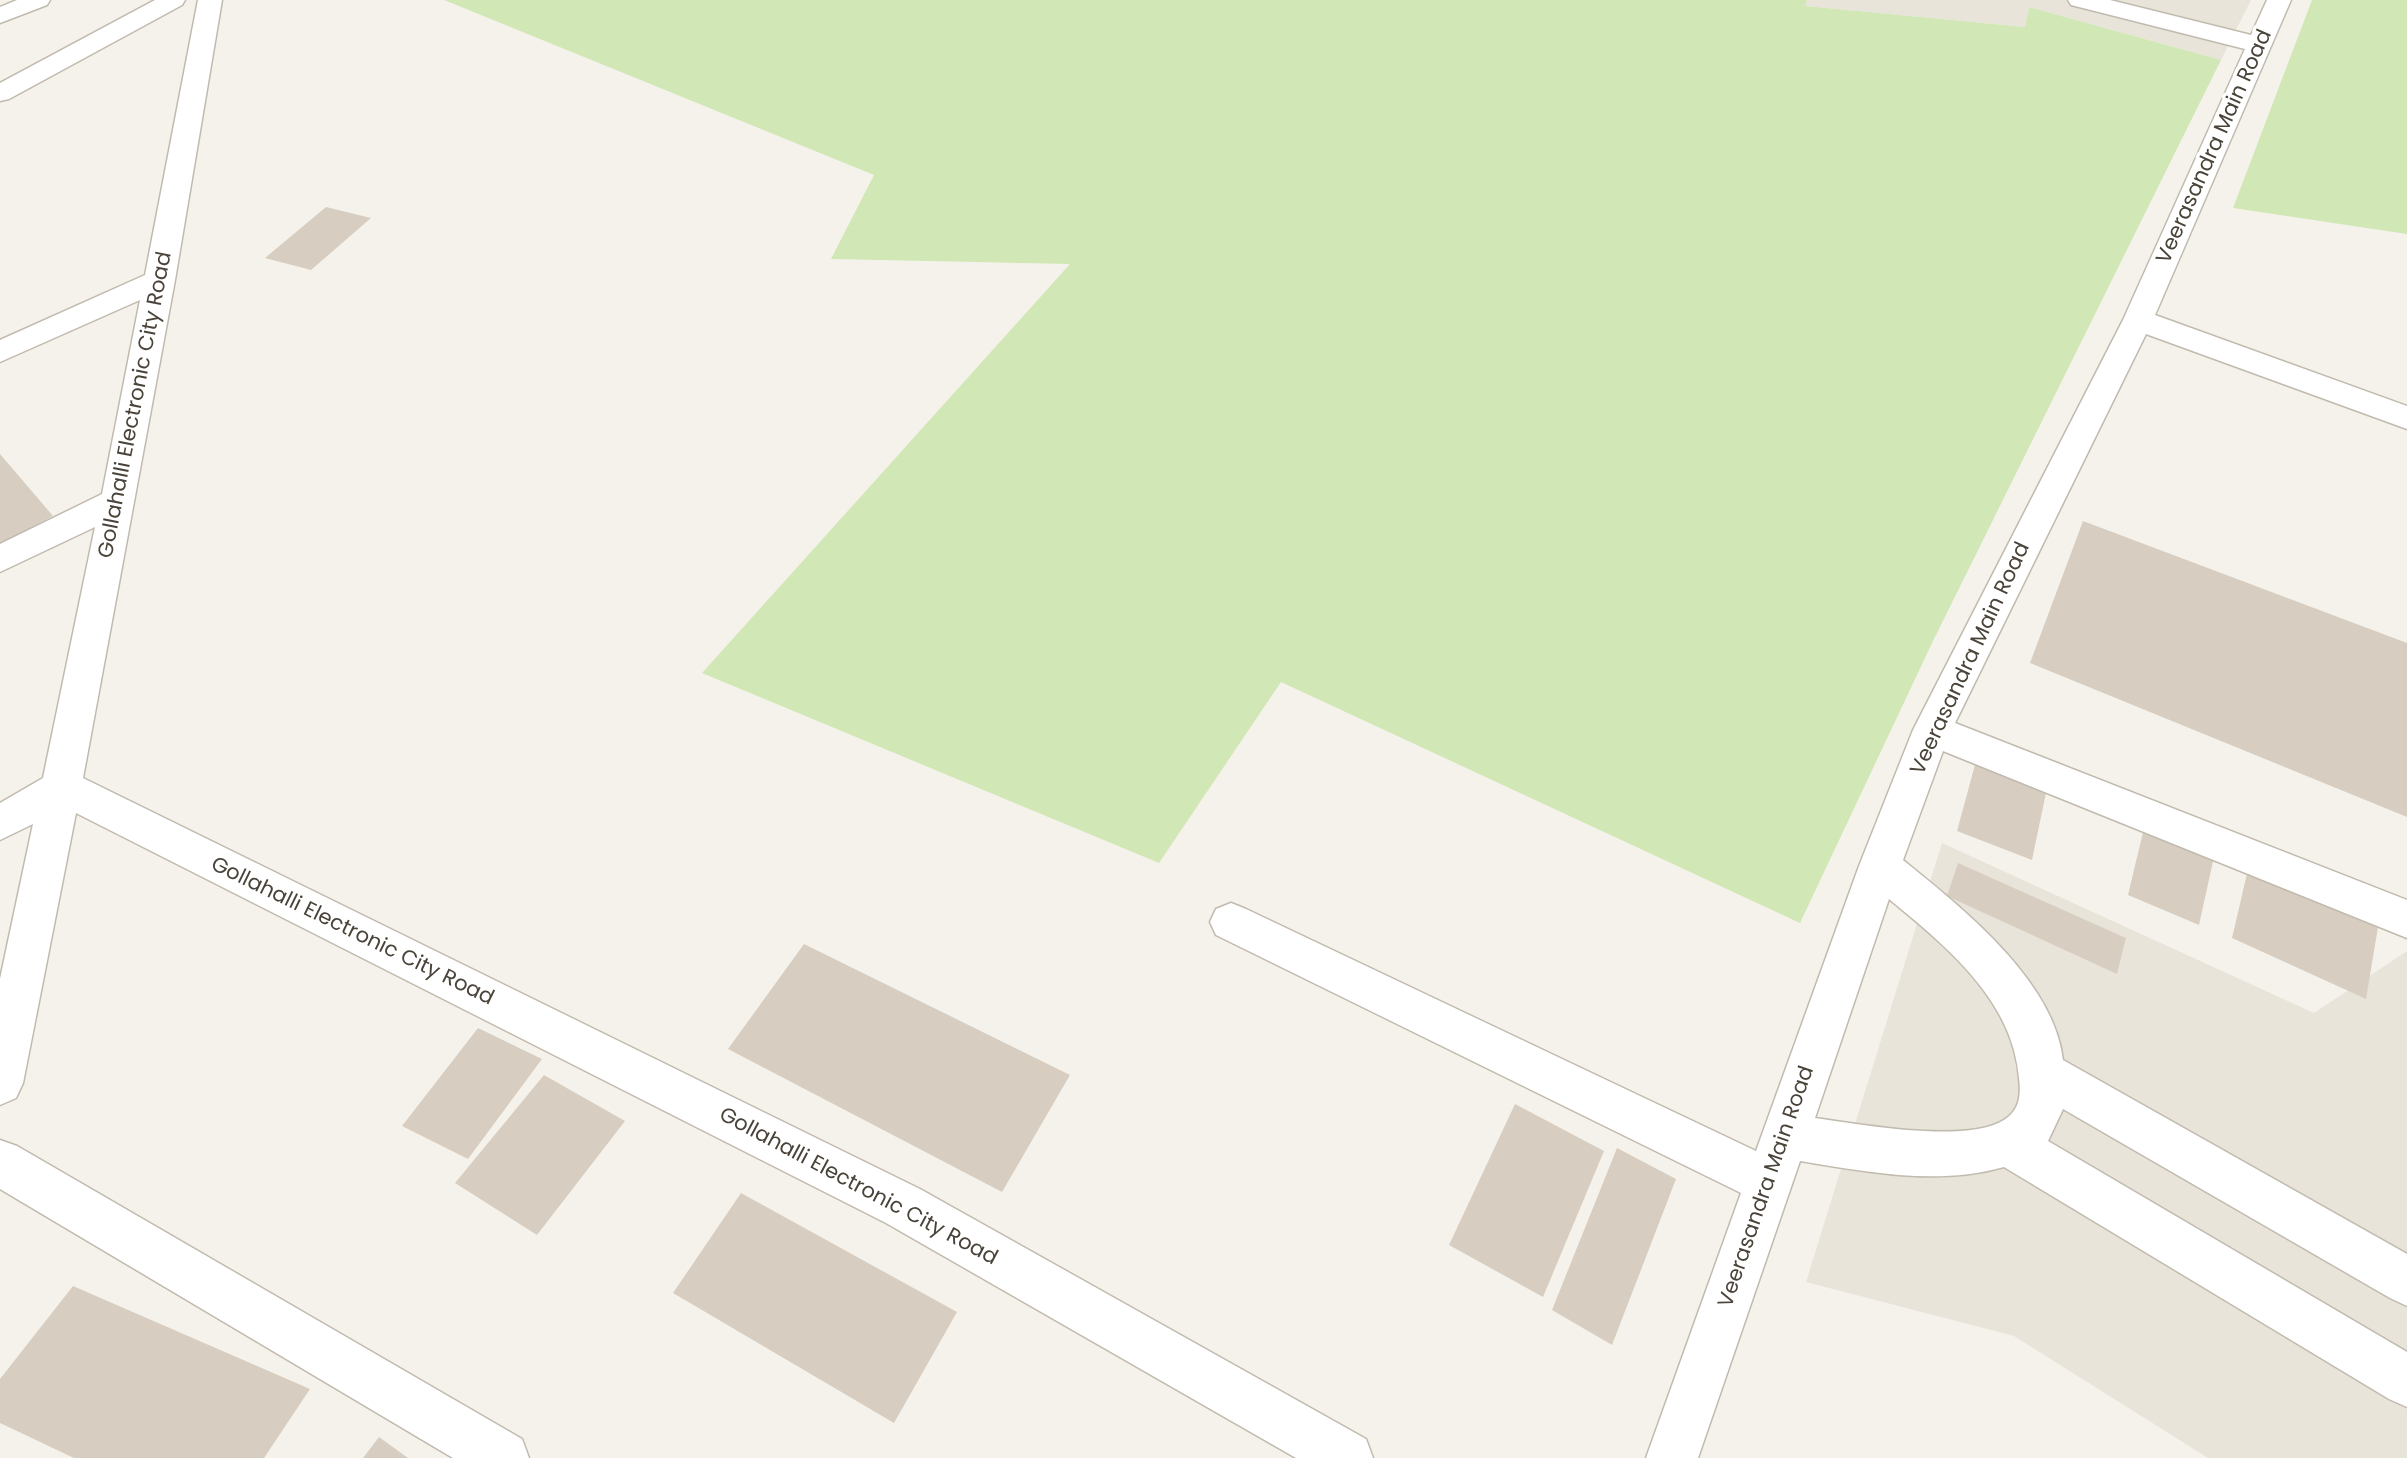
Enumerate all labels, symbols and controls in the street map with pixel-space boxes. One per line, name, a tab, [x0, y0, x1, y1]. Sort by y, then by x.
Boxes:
street label: Veerasandra Main Road	[2152, 26, 2278, 268]
street label: Gollahalli Electronic City Road	[94, 250, 178, 560]
street label: Veerasandra Main Road	[1906, 539, 2036, 779]
street label: Gollahalli Electronic City Road	[206, 852, 498, 1012]
street label: Veerasandra Main Road	[1714, 1063, 1820, 1311]
street label: Gollahalli Electronic City Road	[714, 1103, 1002, 1271]

